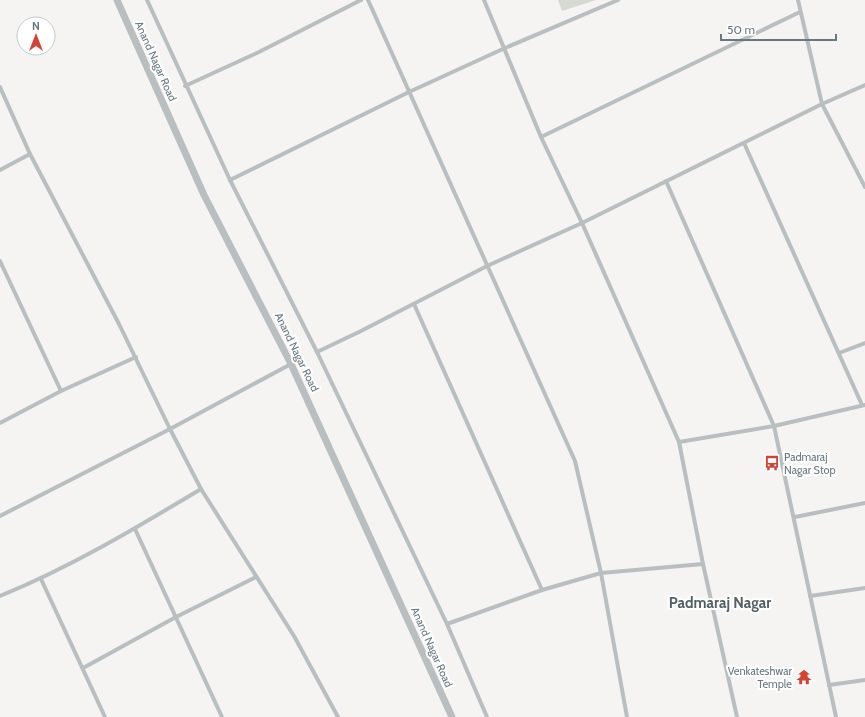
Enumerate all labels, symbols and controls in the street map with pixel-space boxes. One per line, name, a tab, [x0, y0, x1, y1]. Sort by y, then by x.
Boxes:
north arrow	[16, 16, 56, 56]
scale bar	[721, 16, 836, 42]
text: N	[32, 19, 40, 33]
street label: Anand Nagar Road	[132, 19, 180, 103]
text: 50 m	[727, 22, 755, 37]
street label: Anand Nagar Road	[272, 310, 322, 394]
place label: Padmaraj Nagar Stop	[784, 450, 836, 477]
bus stop icon: Padmaraj Nagar Stop	[763, 454, 781, 472]
district label: Padmaraj Nagar	[669, 594, 771, 612]
street label: Anand Nagar Road	[408, 605, 456, 689]
place label: Venkateshwar Temple	[728, 664, 793, 691]
temple icon: Venkateshwar Temple	[795, 668, 813, 686]

